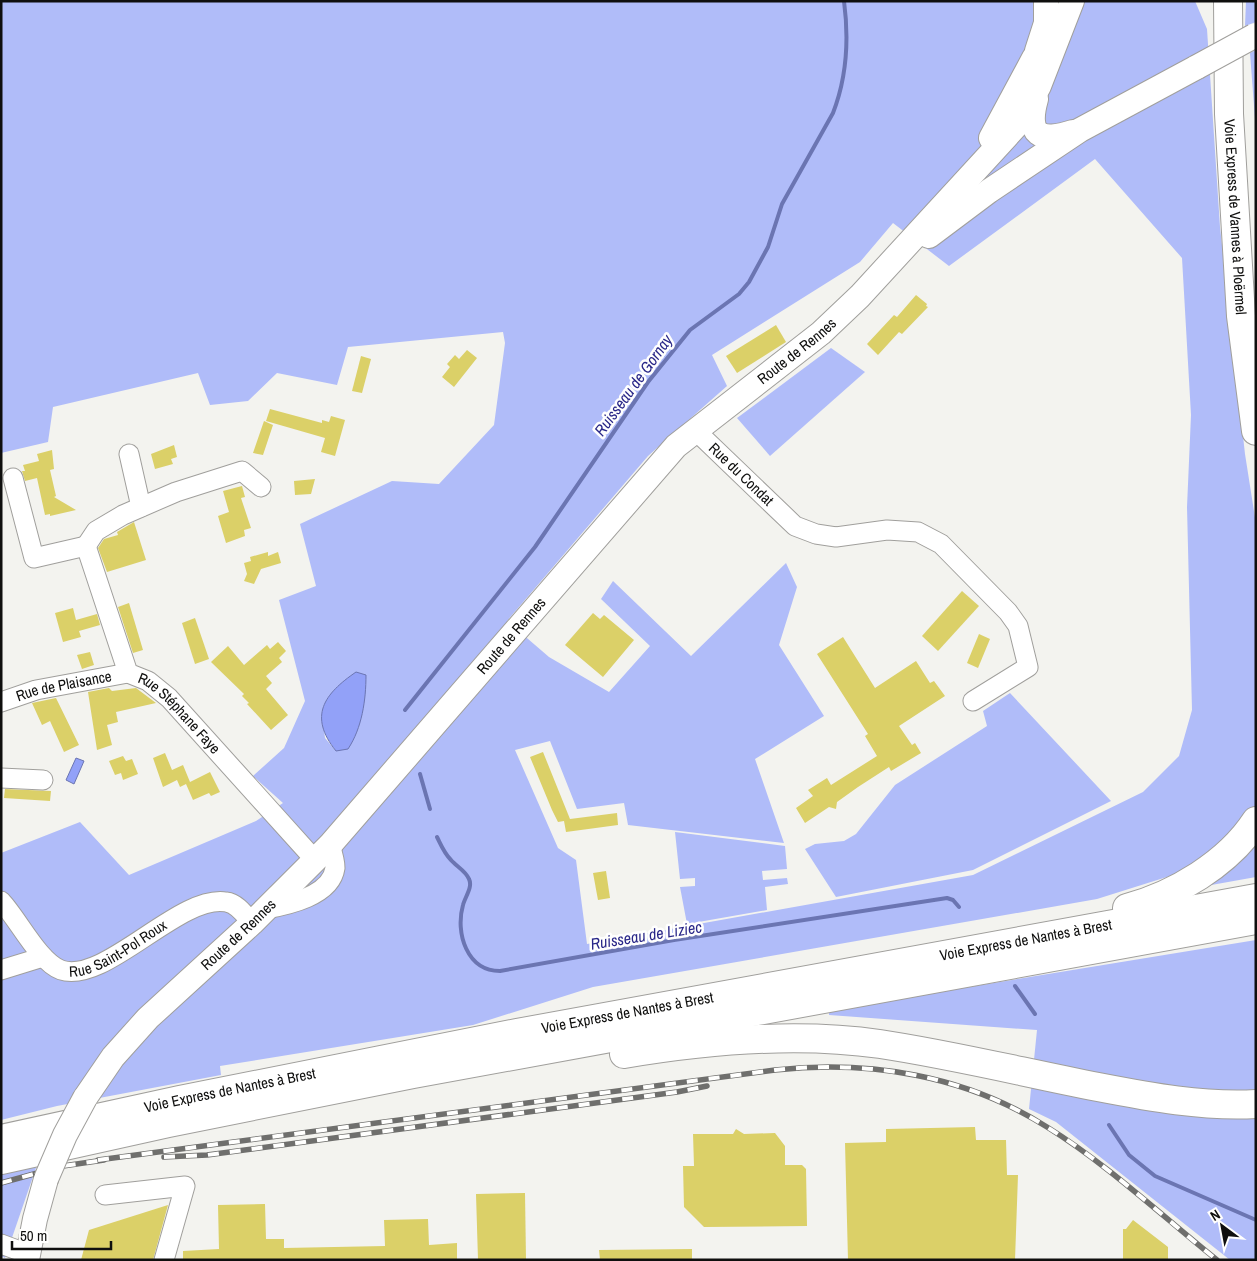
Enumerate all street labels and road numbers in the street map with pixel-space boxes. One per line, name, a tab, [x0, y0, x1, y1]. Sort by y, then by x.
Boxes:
street label: Voie Express de Vannes à Ploërmel	[1219, 118, 1252, 315]
street label: Route de Rennes	[753, 313, 841, 389]
street label: Rue du Condat	[704, 438, 779, 511]
street label: Route de Rennes	[472, 592, 550, 679]
street label: Rue de Plaisance	[13, 665, 113, 706]
street label: Rue Stéphane Faye	[135, 667, 226, 758]
street label: Route de Rennes	[196, 894, 280, 975]
street label: Voie Express de Nantes à Brest	[938, 913, 1114, 966]
street label: Rue Saint-Pol Roux	[69, 914, 171, 982]
street label: Voie Express de Nantes à Brest	[540, 986, 716, 1038]
street label: Voie Express de Nantes à Brest	[142, 1062, 318, 1118]

